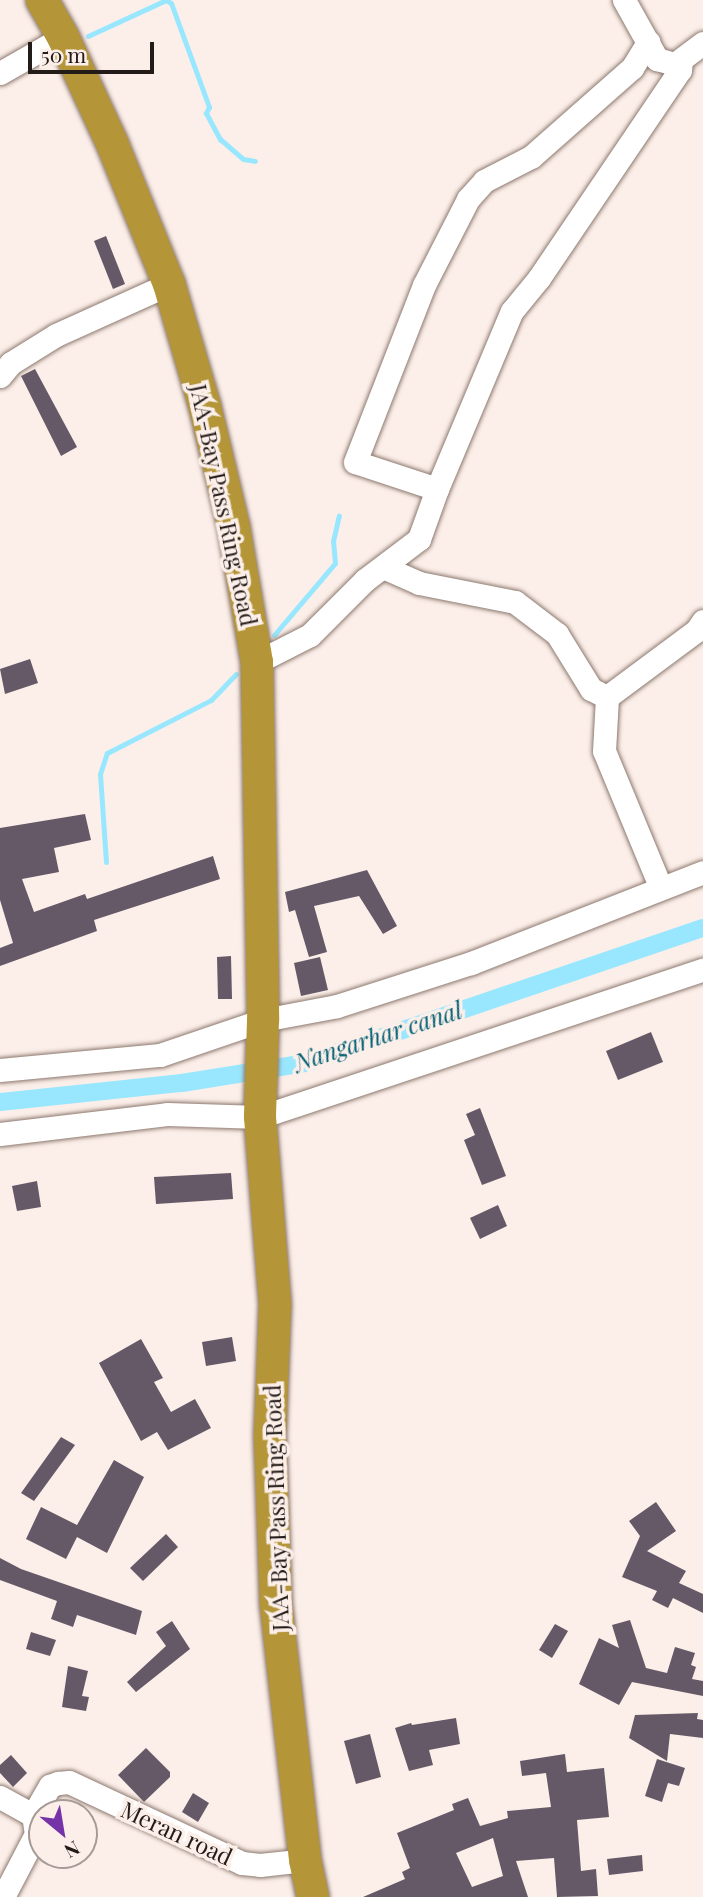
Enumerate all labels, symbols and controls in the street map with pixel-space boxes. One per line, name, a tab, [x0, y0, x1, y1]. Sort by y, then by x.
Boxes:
scale bar	[32, 28, 158, 72]
text: 50 m	[41, 40, 86, 68]
street label: JAA-Bay Pass Ring Road	[185, 381, 263, 629]
water label: Nangarhar canal	[290, 995, 466, 1077]
street label: JAA-Bay Pass Ring Road	[258, 1384, 294, 1632]
street label: Meran road	[117, 1795, 237, 1871]
north arrow	[28, 1799, 98, 1869]
text: N	[60, 1836, 85, 1865]

